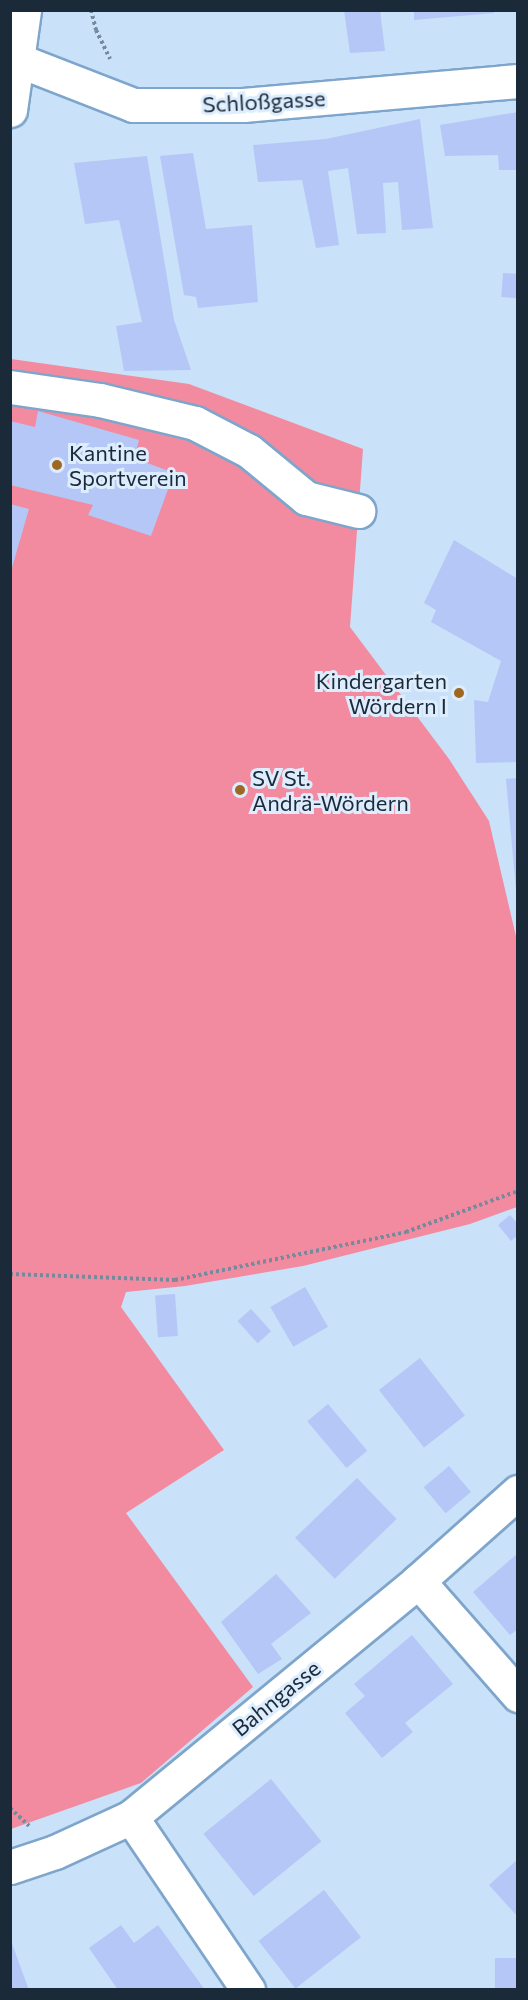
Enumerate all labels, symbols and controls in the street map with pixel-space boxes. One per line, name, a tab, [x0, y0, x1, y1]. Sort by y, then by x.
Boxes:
street label: Schloßgasse	[202, 85, 326, 117]
place label: Kantine Sportverein	[69, 439, 187, 490]
marker: Kantine Sportverein	[50, 458, 64, 472]
place label: Kindergarten Wördern I	[316, 667, 447, 718]
marker: Kindergarten Wördern I	[452, 686, 466, 700]
place label: SV St. Andrä-Wördern	[252, 764, 409, 816]
marker: SV St. Andrä-Wördern	[233, 783, 247, 797]
street label: Bahngasse	[227, 1654, 325, 1742]

